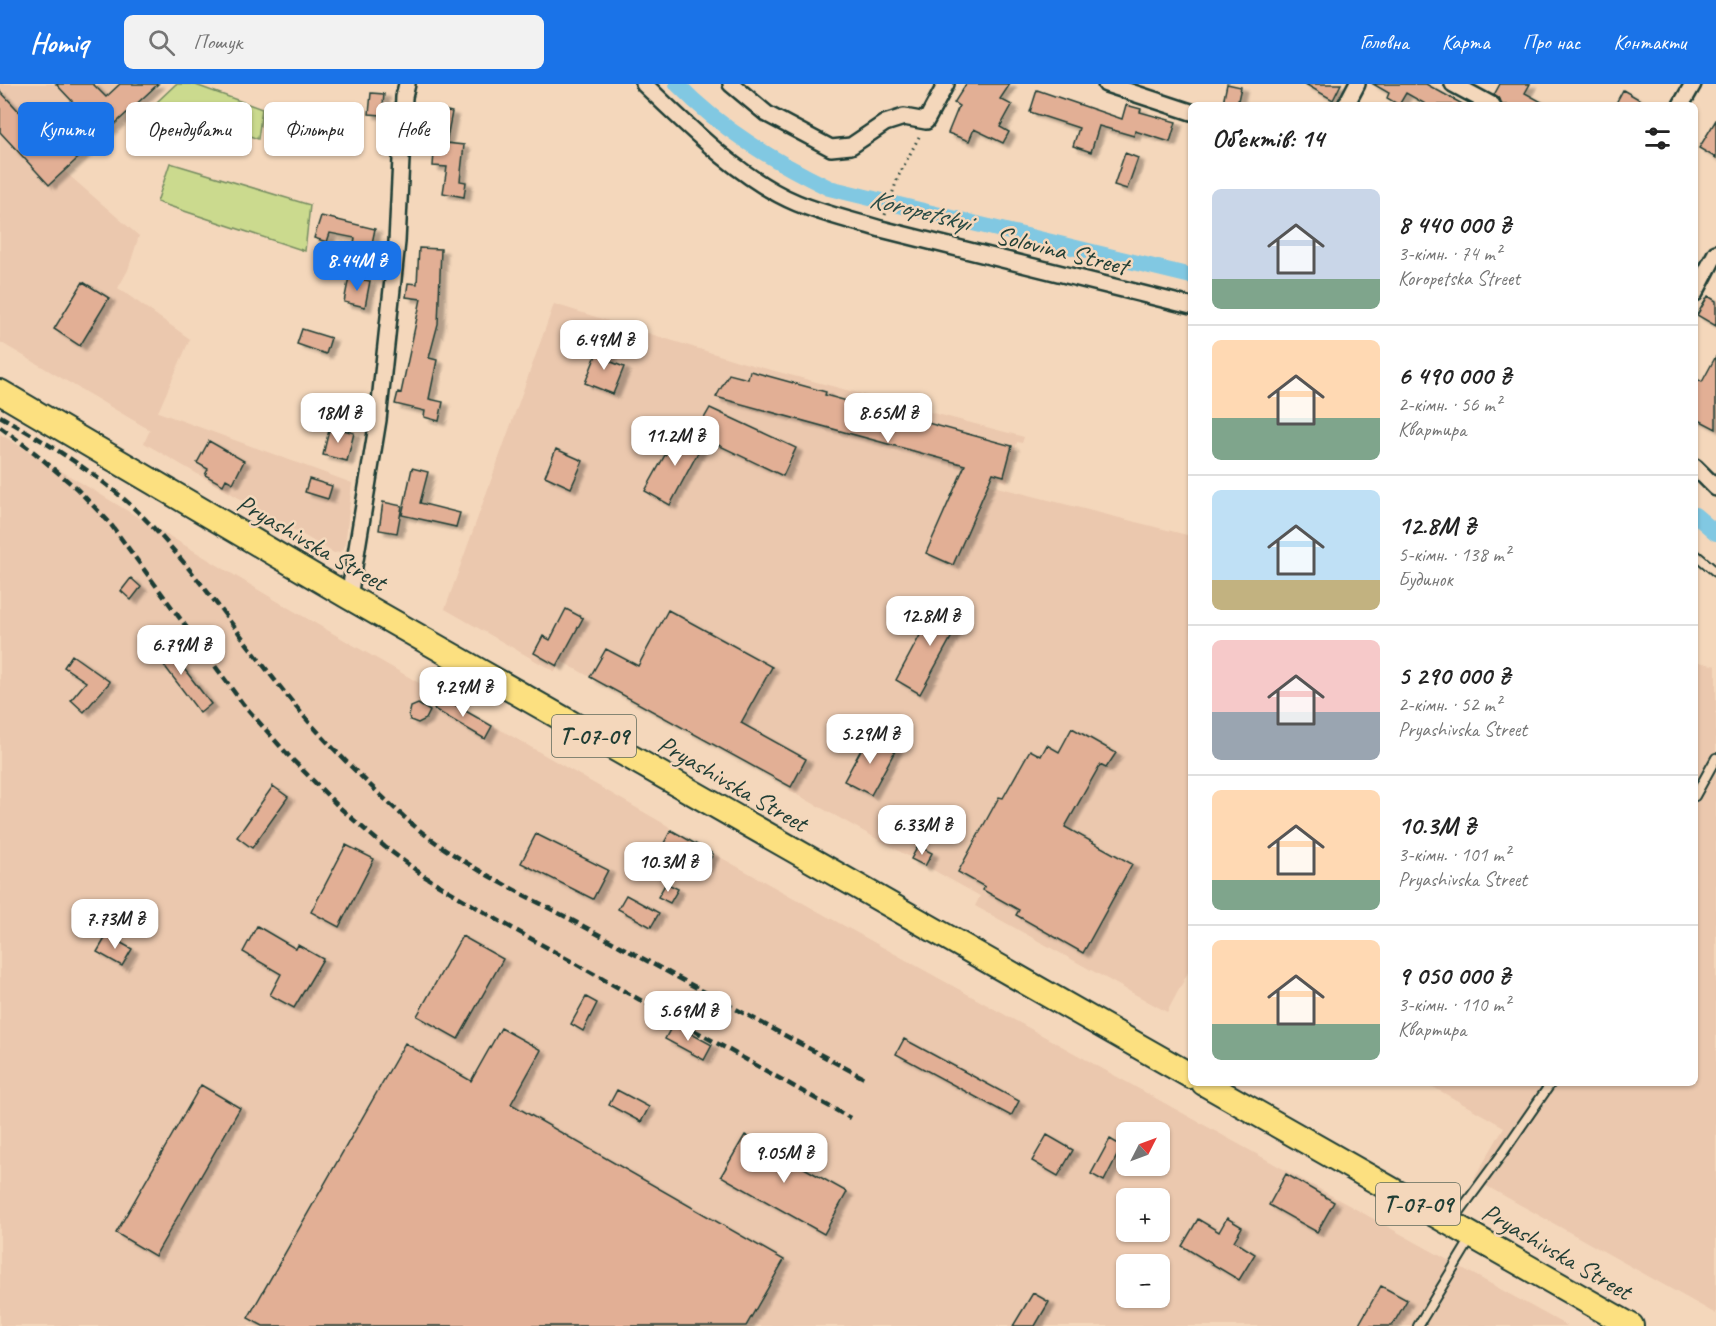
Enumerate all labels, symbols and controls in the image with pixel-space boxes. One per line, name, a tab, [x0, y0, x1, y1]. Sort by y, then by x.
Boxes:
search box	[124, 15, 544, 69]
text: Homiq	[30, 25, 88, 60]
icon: search	[145, 26, 178, 59]
text: Пошук	[193, 28, 242, 56]
text: Головна	[1360, 29, 1409, 55]
text: Карта	[1442, 29, 1490, 55]
text: Про нас	[1523, 29, 1580, 55]
text: Контакти	[1613, 29, 1686, 55]
chip: Купити	[18, 102, 114, 156]
chip: Орендувати	[126, 102, 252, 156]
chip: Фільтри	[264, 102, 364, 156]
chip: Нове	[376, 102, 450, 156]
text: Об’єктів: 14	[1212, 122, 1324, 155]
icon: filters	[1641, 122, 1674, 155]
water label: Koropetskyi	[866, 181, 980, 241]
text: 8 440 000 ₴	[1398, 208, 1511, 241]
icon: home	[1260, 213, 1332, 285]
street label: Solovina Street	[993, 218, 1134, 284]
pin: 8.44M ₴	[302, 241, 412, 292]
text: 3-кімн. · 74 m²	[1398, 241, 1501, 266]
text: 8.44M ₴	[327, 248, 387, 273]
text: Koropetska Street	[1398, 266, 1520, 291]
pin: 6.49M ₴	[549, 320, 659, 371]
text: 6.49M ₴	[574, 327, 634, 352]
text: 6 490 000 ₴	[1398, 359, 1511, 392]
icon: home	[1260, 364, 1332, 436]
text: 2-кімн. · 56 m²	[1398, 392, 1501, 417]
pin: 18M ₴	[296, 393, 380, 444]
pin: 8.65M ₴	[833, 393, 943, 444]
text: 18M ₴	[315, 400, 361, 425]
text: 8.65M ₴	[858, 400, 918, 425]
pin: 11.2M ₴	[620, 416, 730, 467]
text: Квартира	[1398, 417, 1466, 442]
text: 11.2M ₴	[645, 423, 705, 448]
street label: Pryashivska Street	[231, 486, 395, 600]
text: 12.8M ₴	[1398, 509, 1475, 542]
icon: home	[1260, 514, 1332, 586]
text: 5-кімн. · 138 m²	[1398, 542, 1510, 567]
text: Будинок	[1398, 567, 1453, 592]
pin: 12.8M ₴	[875, 596, 985, 647]
text: 12.8M ₴	[900, 603, 960, 628]
pin: 6.79M ₴	[126, 625, 236, 676]
text: 6.79M ₴	[151, 632, 211, 657]
text: 5 290 000 ₴	[1398, 659, 1510, 692]
icon: home	[1260, 664, 1332, 736]
pin: 9.29M ₴	[408, 667, 518, 718]
text: 9.29M ₴	[433, 674, 493, 699]
text: 2-кімн. · 52 m²	[1398, 692, 1501, 717]
pin: 5.29M ₴	[815, 714, 925, 765]
road number: Т-07-09	[552, 715, 636, 757]
text: Pryashivska Street	[1398, 717, 1527, 742]
text: 5.29M ₴	[841, 721, 900, 746]
street label: Pryashivska Street	[652, 727, 816, 841]
pin: 6.33M ₴	[867, 805, 977, 856]
text: 10.3M ₴	[1398, 809, 1475, 842]
text: 6.33M ₴	[892, 812, 952, 837]
icon: home	[1260, 814, 1332, 886]
pin: 10.3M ₴	[613, 842, 723, 893]
text: 3-кімн. · 101 m²	[1398, 842, 1510, 867]
text: 10.3M ₴	[638, 849, 698, 874]
text: Pryashivska Street	[1398, 867, 1527, 892]
pin: 7.73M ₴	[60, 899, 170, 950]
text: 7.73M ₴	[85, 906, 145, 931]
text: 9 050 000 ₴	[1398, 959, 1510, 992]
icon: home	[1260, 964, 1332, 1036]
pin: 5.69M ₴	[633, 991, 743, 1042]
text: 3-кімн. · 110 m²	[1398, 992, 1510, 1017]
text: 5.69M ₴	[658, 998, 718, 1023]
text: Квартира	[1398, 1017, 1466, 1042]
north arrow	[1116, 1122, 1170, 1176]
map controls	[1116, 1122, 1170, 1308]
pin: 9.05M ₴	[729, 1133, 839, 1184]
text: 9.05M ₴	[755, 1140, 814, 1165]
road number: Т-07-09	[1376, 1183, 1460, 1225]
button: +	[1116, 1188, 1170, 1242]
street label: Pryashivska Street	[1476, 1195, 1640, 1309]
button: −	[1116, 1254, 1170, 1308]

